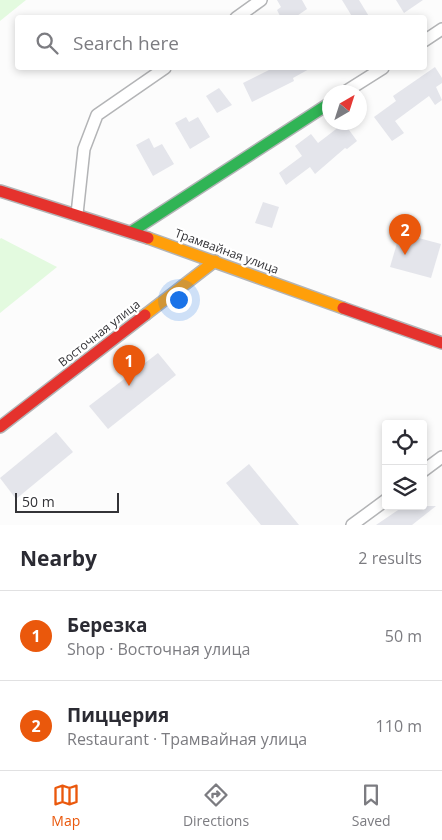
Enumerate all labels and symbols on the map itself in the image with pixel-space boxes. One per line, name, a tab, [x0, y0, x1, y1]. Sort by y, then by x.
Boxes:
north arrow	[322, 85, 367, 130]
pin: 2	[389, 214, 421, 255]
street label: Трамвайная улица	[173, 224, 281, 278]
your location	[166, 287, 192, 313]
street label: Восточная улица	[55, 296, 143, 370]
pin: 1	[113, 345, 145, 386]
scale bar	[15, 490, 119, 513]

